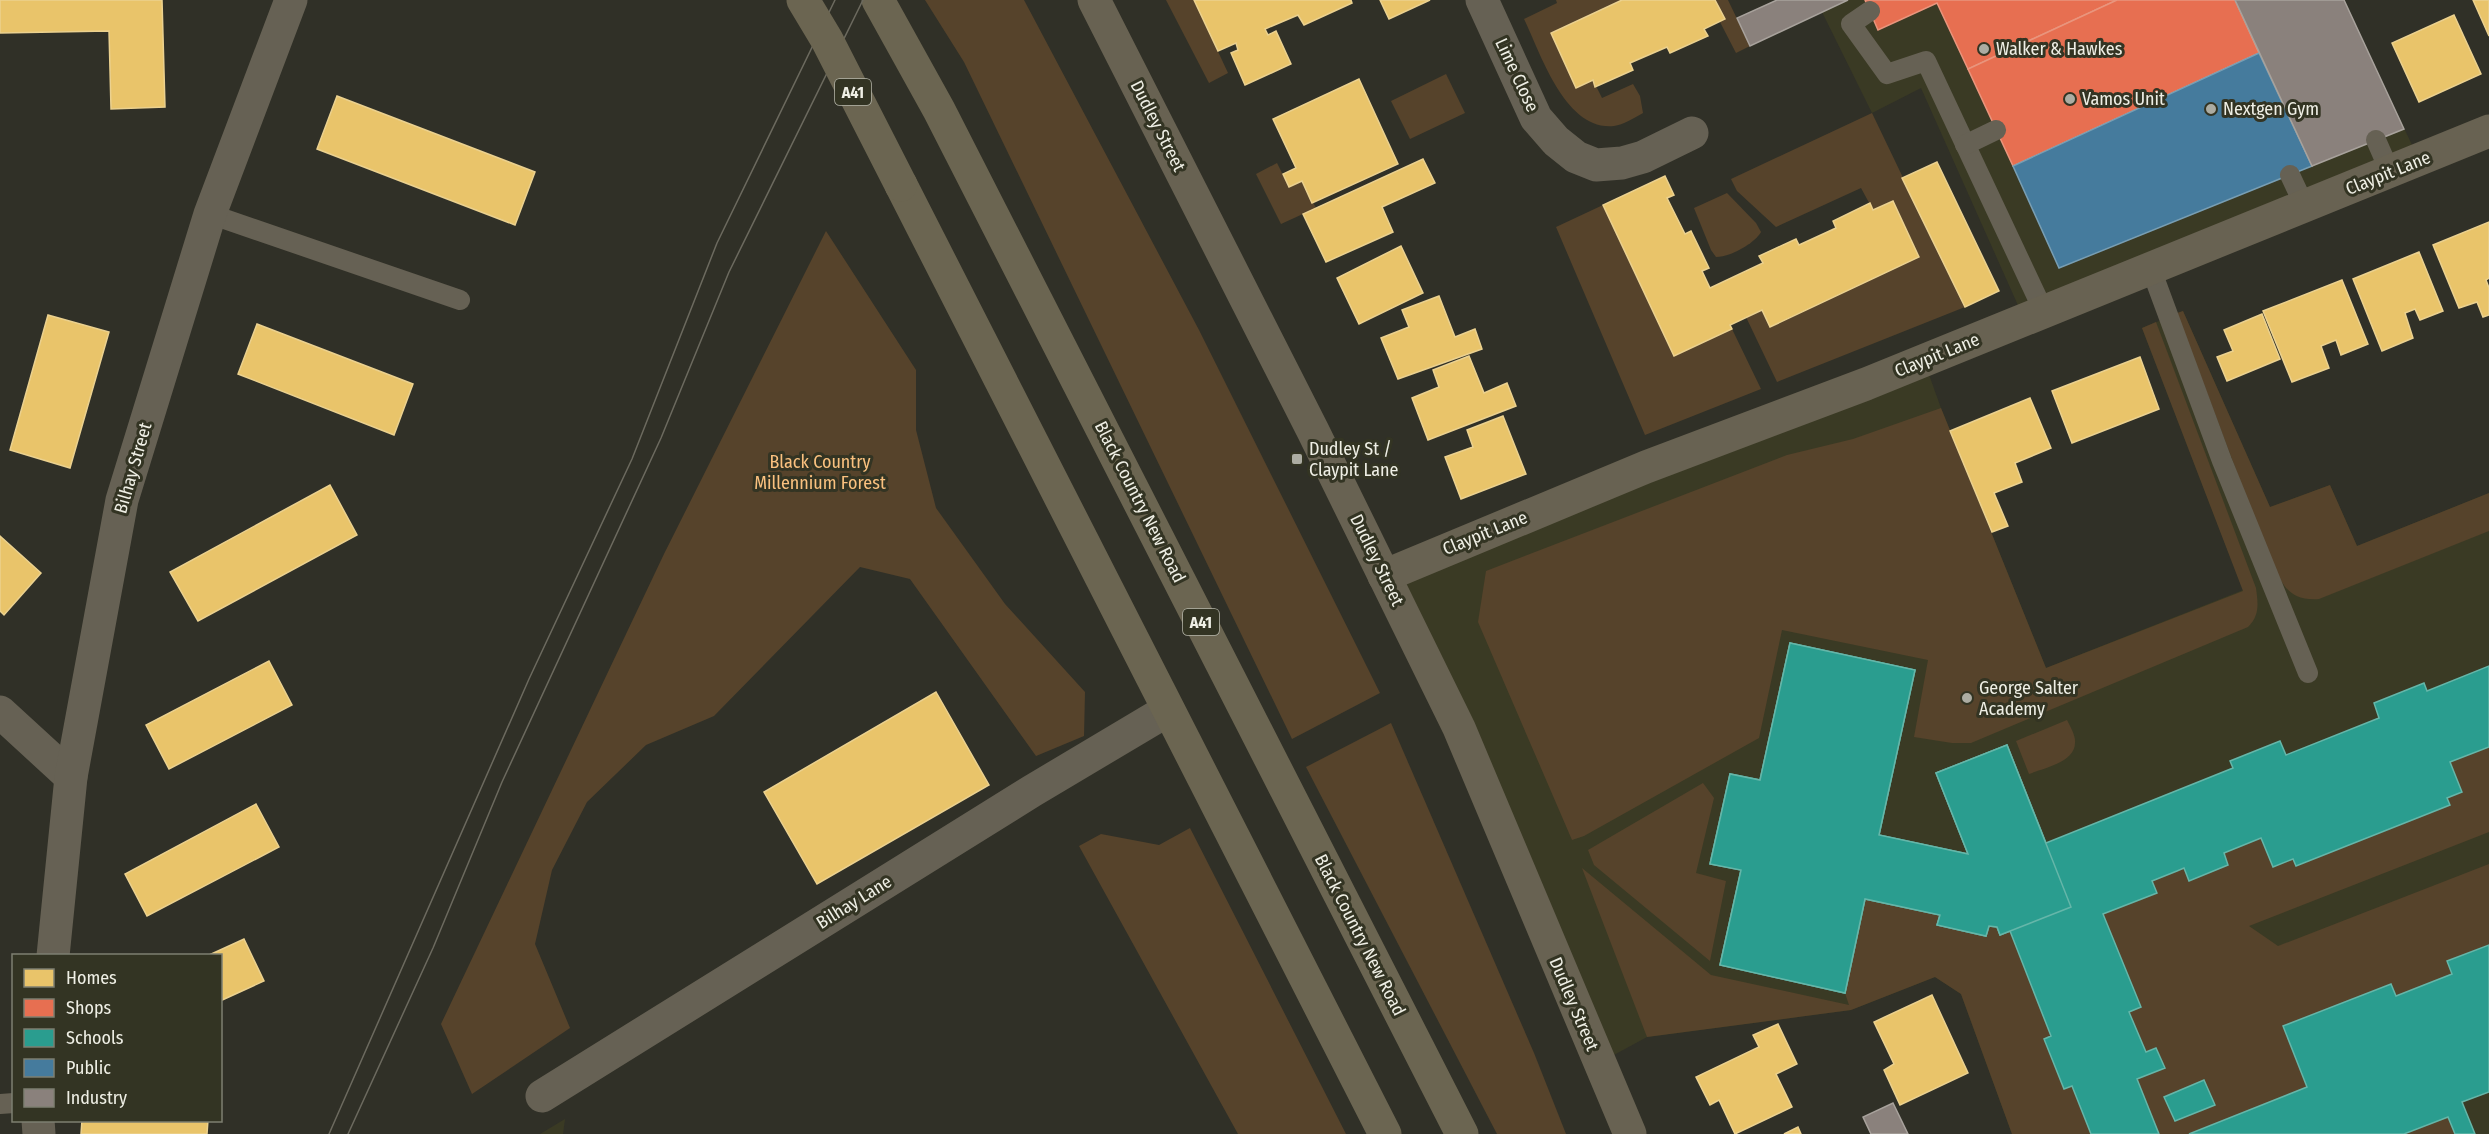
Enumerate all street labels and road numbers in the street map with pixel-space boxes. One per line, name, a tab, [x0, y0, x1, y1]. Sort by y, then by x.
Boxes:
street label: Lime Close	[1490, 34, 1544, 116]
street label: Dudley Street	[1126, 77, 1190, 175]
road number: A41	[835, 79, 871, 105]
street label: Claypit Lane	[2342, 146, 2434, 200]
street label: Claypit Lane	[1891, 328, 1983, 382]
street label: Black Country New Road	[1090, 418, 1190, 586]
street label: Bilhay Street	[110, 420, 157, 516]
street label: Claypit Lane	[1439, 506, 1531, 560]
street label: Dudley Street	[1345, 510, 1409, 610]
road number: A41	[1183, 609, 1219, 635]
street label: Black Country New Road	[1310, 851, 1410, 1019]
street label: Bilhay Lane	[812, 870, 896, 934]
street label: Dudley Street	[1544, 954, 1604, 1054]

